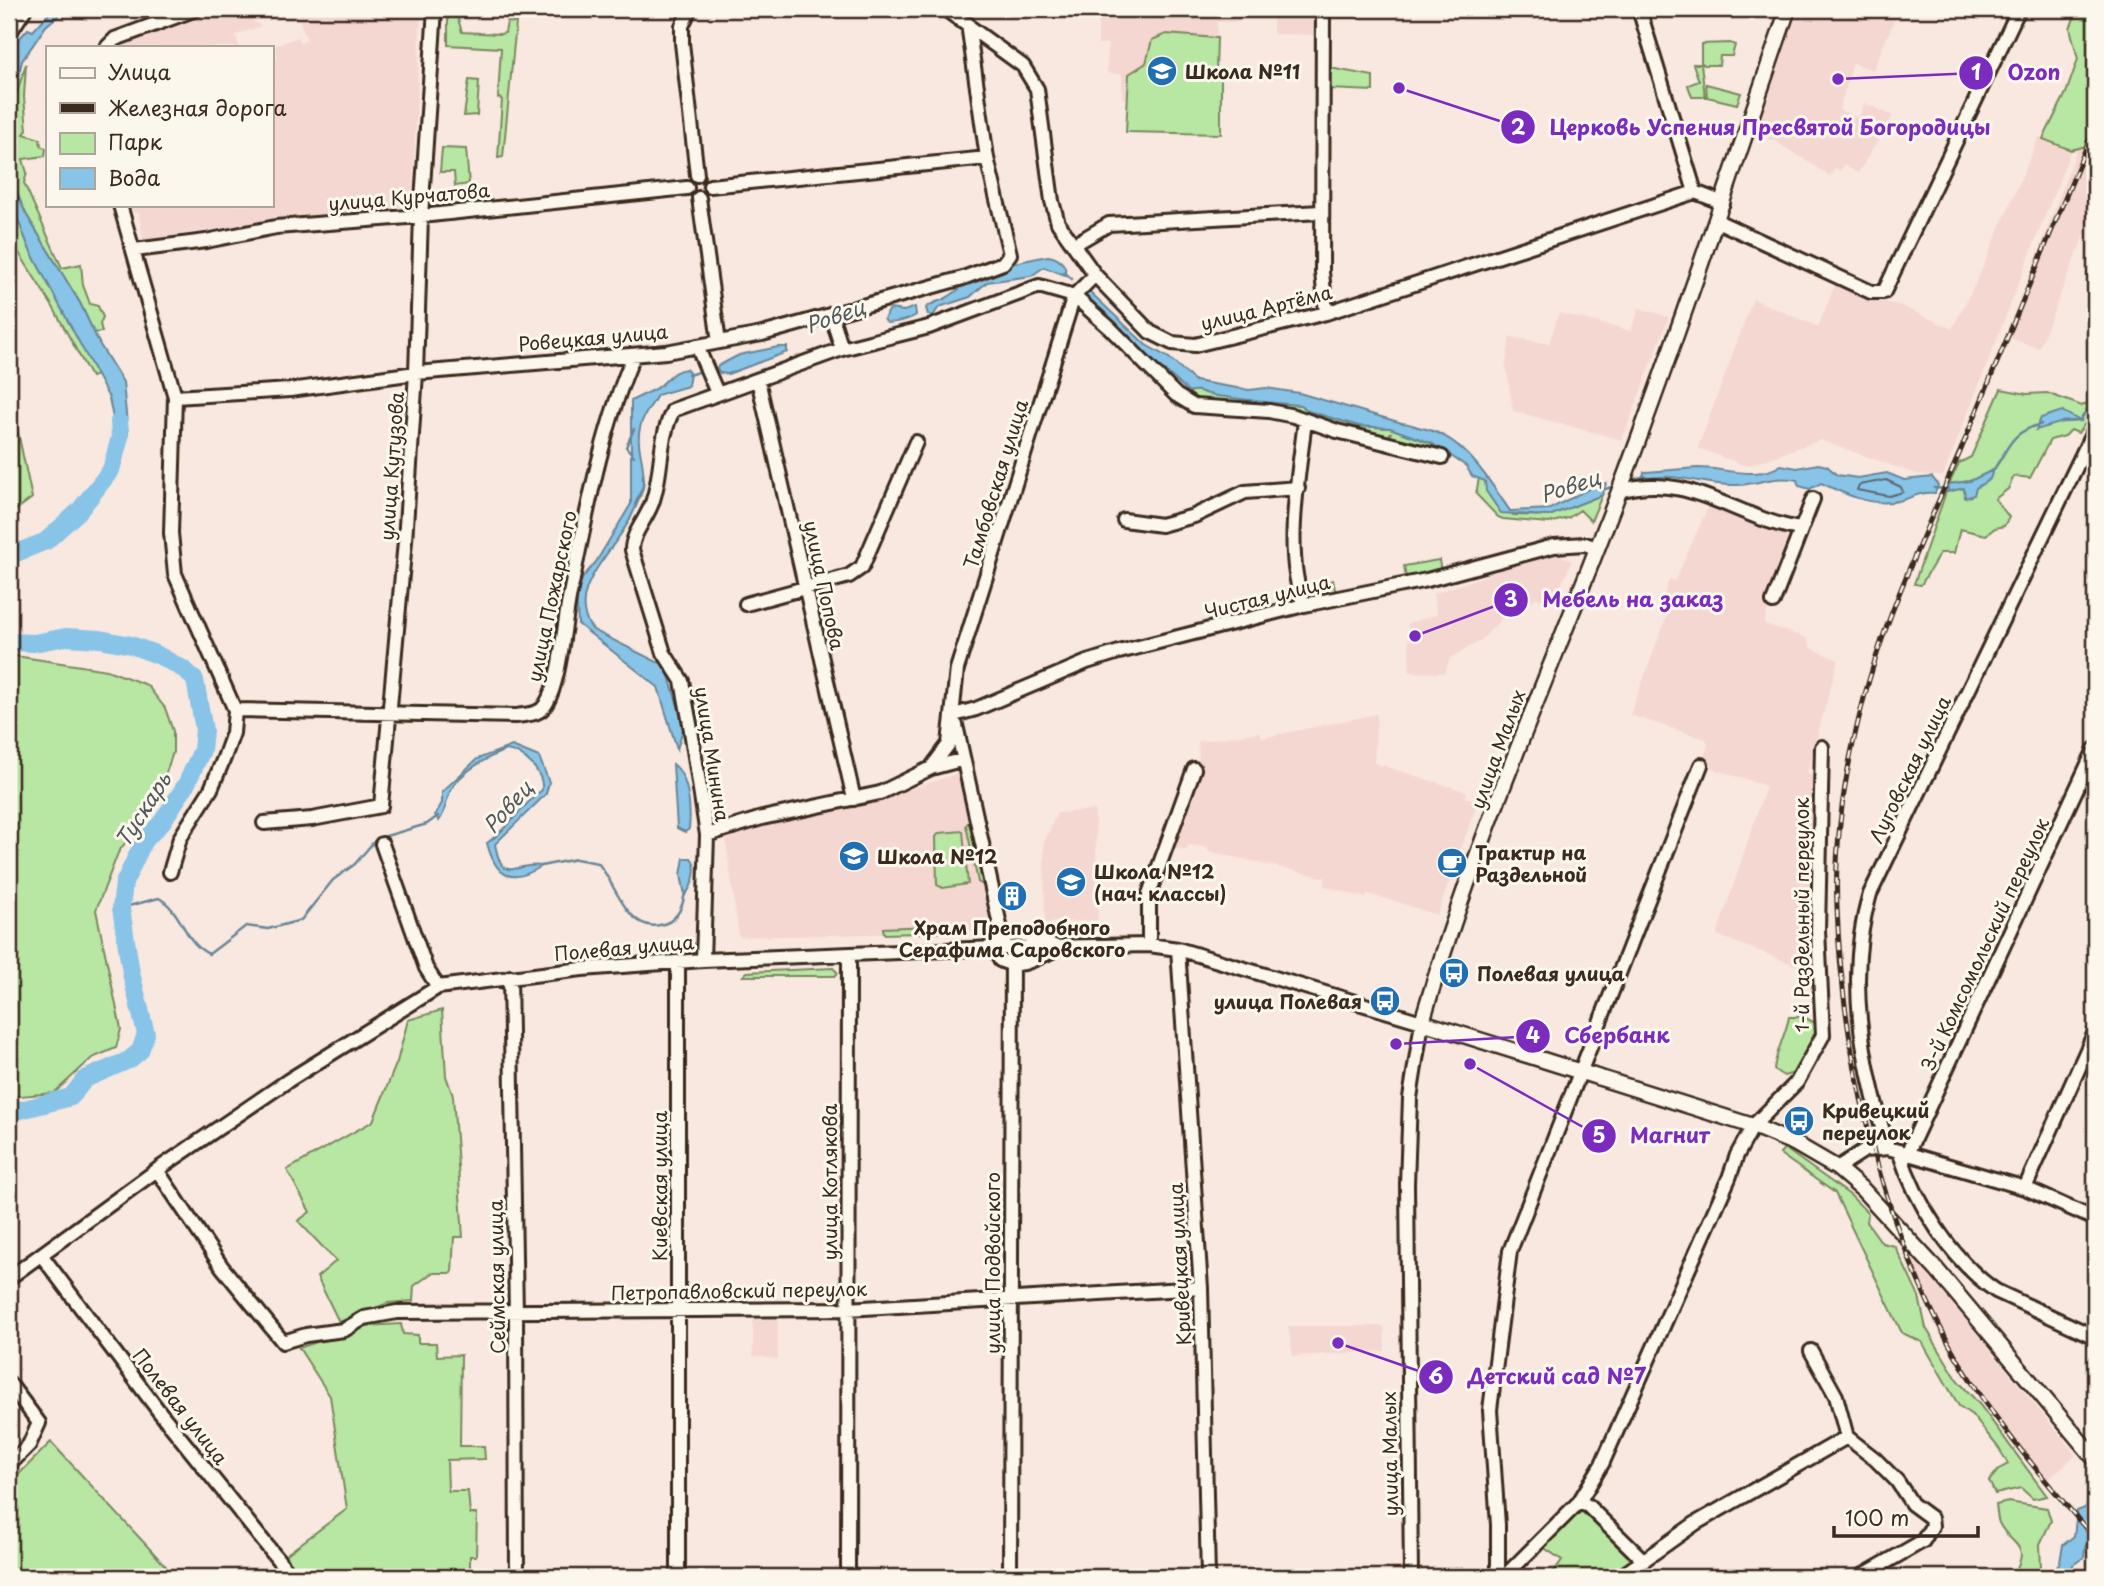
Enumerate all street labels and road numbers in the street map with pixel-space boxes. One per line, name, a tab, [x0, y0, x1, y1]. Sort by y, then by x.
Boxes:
street label: улица Курчатова	[327, 175, 491, 217]
street label: улица Артёма	[1197, 277, 1335, 337]
street label: Ровецкая улица	[517, 317, 669, 357]
street label: улица Кутузова	[372, 390, 410, 541]
street label: Тамбовская улица	[956, 396, 1034, 572]
street label: улица Пожарского	[519, 508, 583, 684]
street label: улица Попова	[798, 518, 852, 653]
street label: Чистая улица	[1201, 567, 1333, 625]
street label: улица Минина	[688, 684, 738, 824]
street label: улица Малых	[1462, 685, 1532, 813]
street label: Луговская улица	[1861, 691, 1957, 847]
street label: 1-й Раздельный переулок	[1787, 797, 1815, 1032]
street label: 3-й Комсомольский переулок	[1913, 812, 2055, 1075]
street label: Полевая улица	[553, 927, 695, 967]
street label: улица Котлякова	[815, 1104, 843, 1260]
street label: Киевская улица	[645, 1111, 673, 1261]
street label: улица Подвойского	[978, 1172, 1006, 1354]
street label: Кривецкая улица	[1161, 1182, 1197, 1346]
street label: Сеймская улица	[481, 1199, 511, 1354]
street label: Петропавловский переулок	[611, 1274, 868, 1306]
street label: Полевая улица	[127, 1342, 235, 1470]
street label: улица Малых	[1374, 1391, 1404, 1517]

